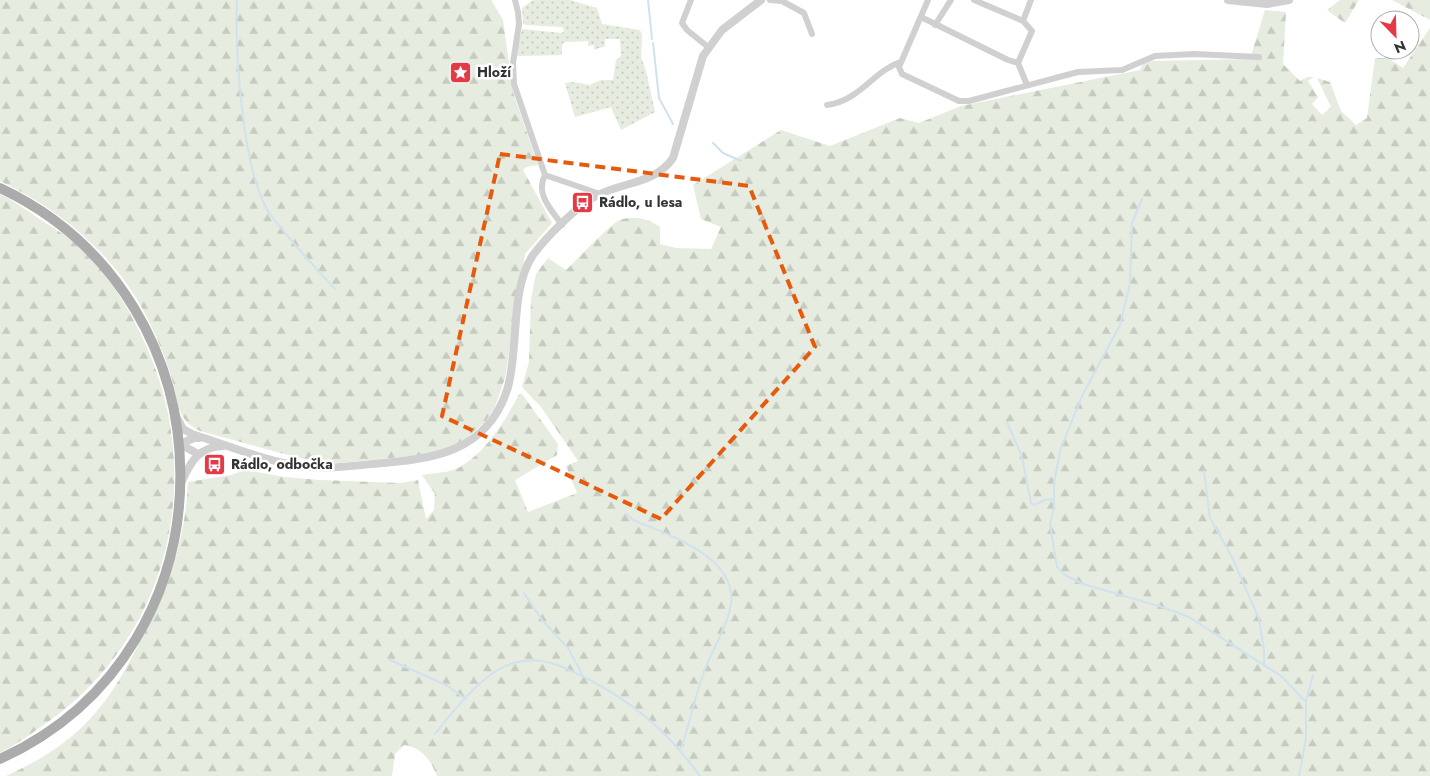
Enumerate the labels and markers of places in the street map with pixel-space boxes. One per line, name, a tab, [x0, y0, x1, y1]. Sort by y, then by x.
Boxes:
place icon: Hloží	[449, 60, 473, 84]
place label: Hloží	[477, 62, 512, 82]
bus stop icon: Rádlo, u lesa	[571, 190, 595, 214]
place label: Rádlo, u lesa	[599, 192, 682, 212]
bus stop icon: Rádlo, odbočka	[203, 452, 227, 476]
place label: Rádlo, odbočka	[231, 454, 333, 474]

